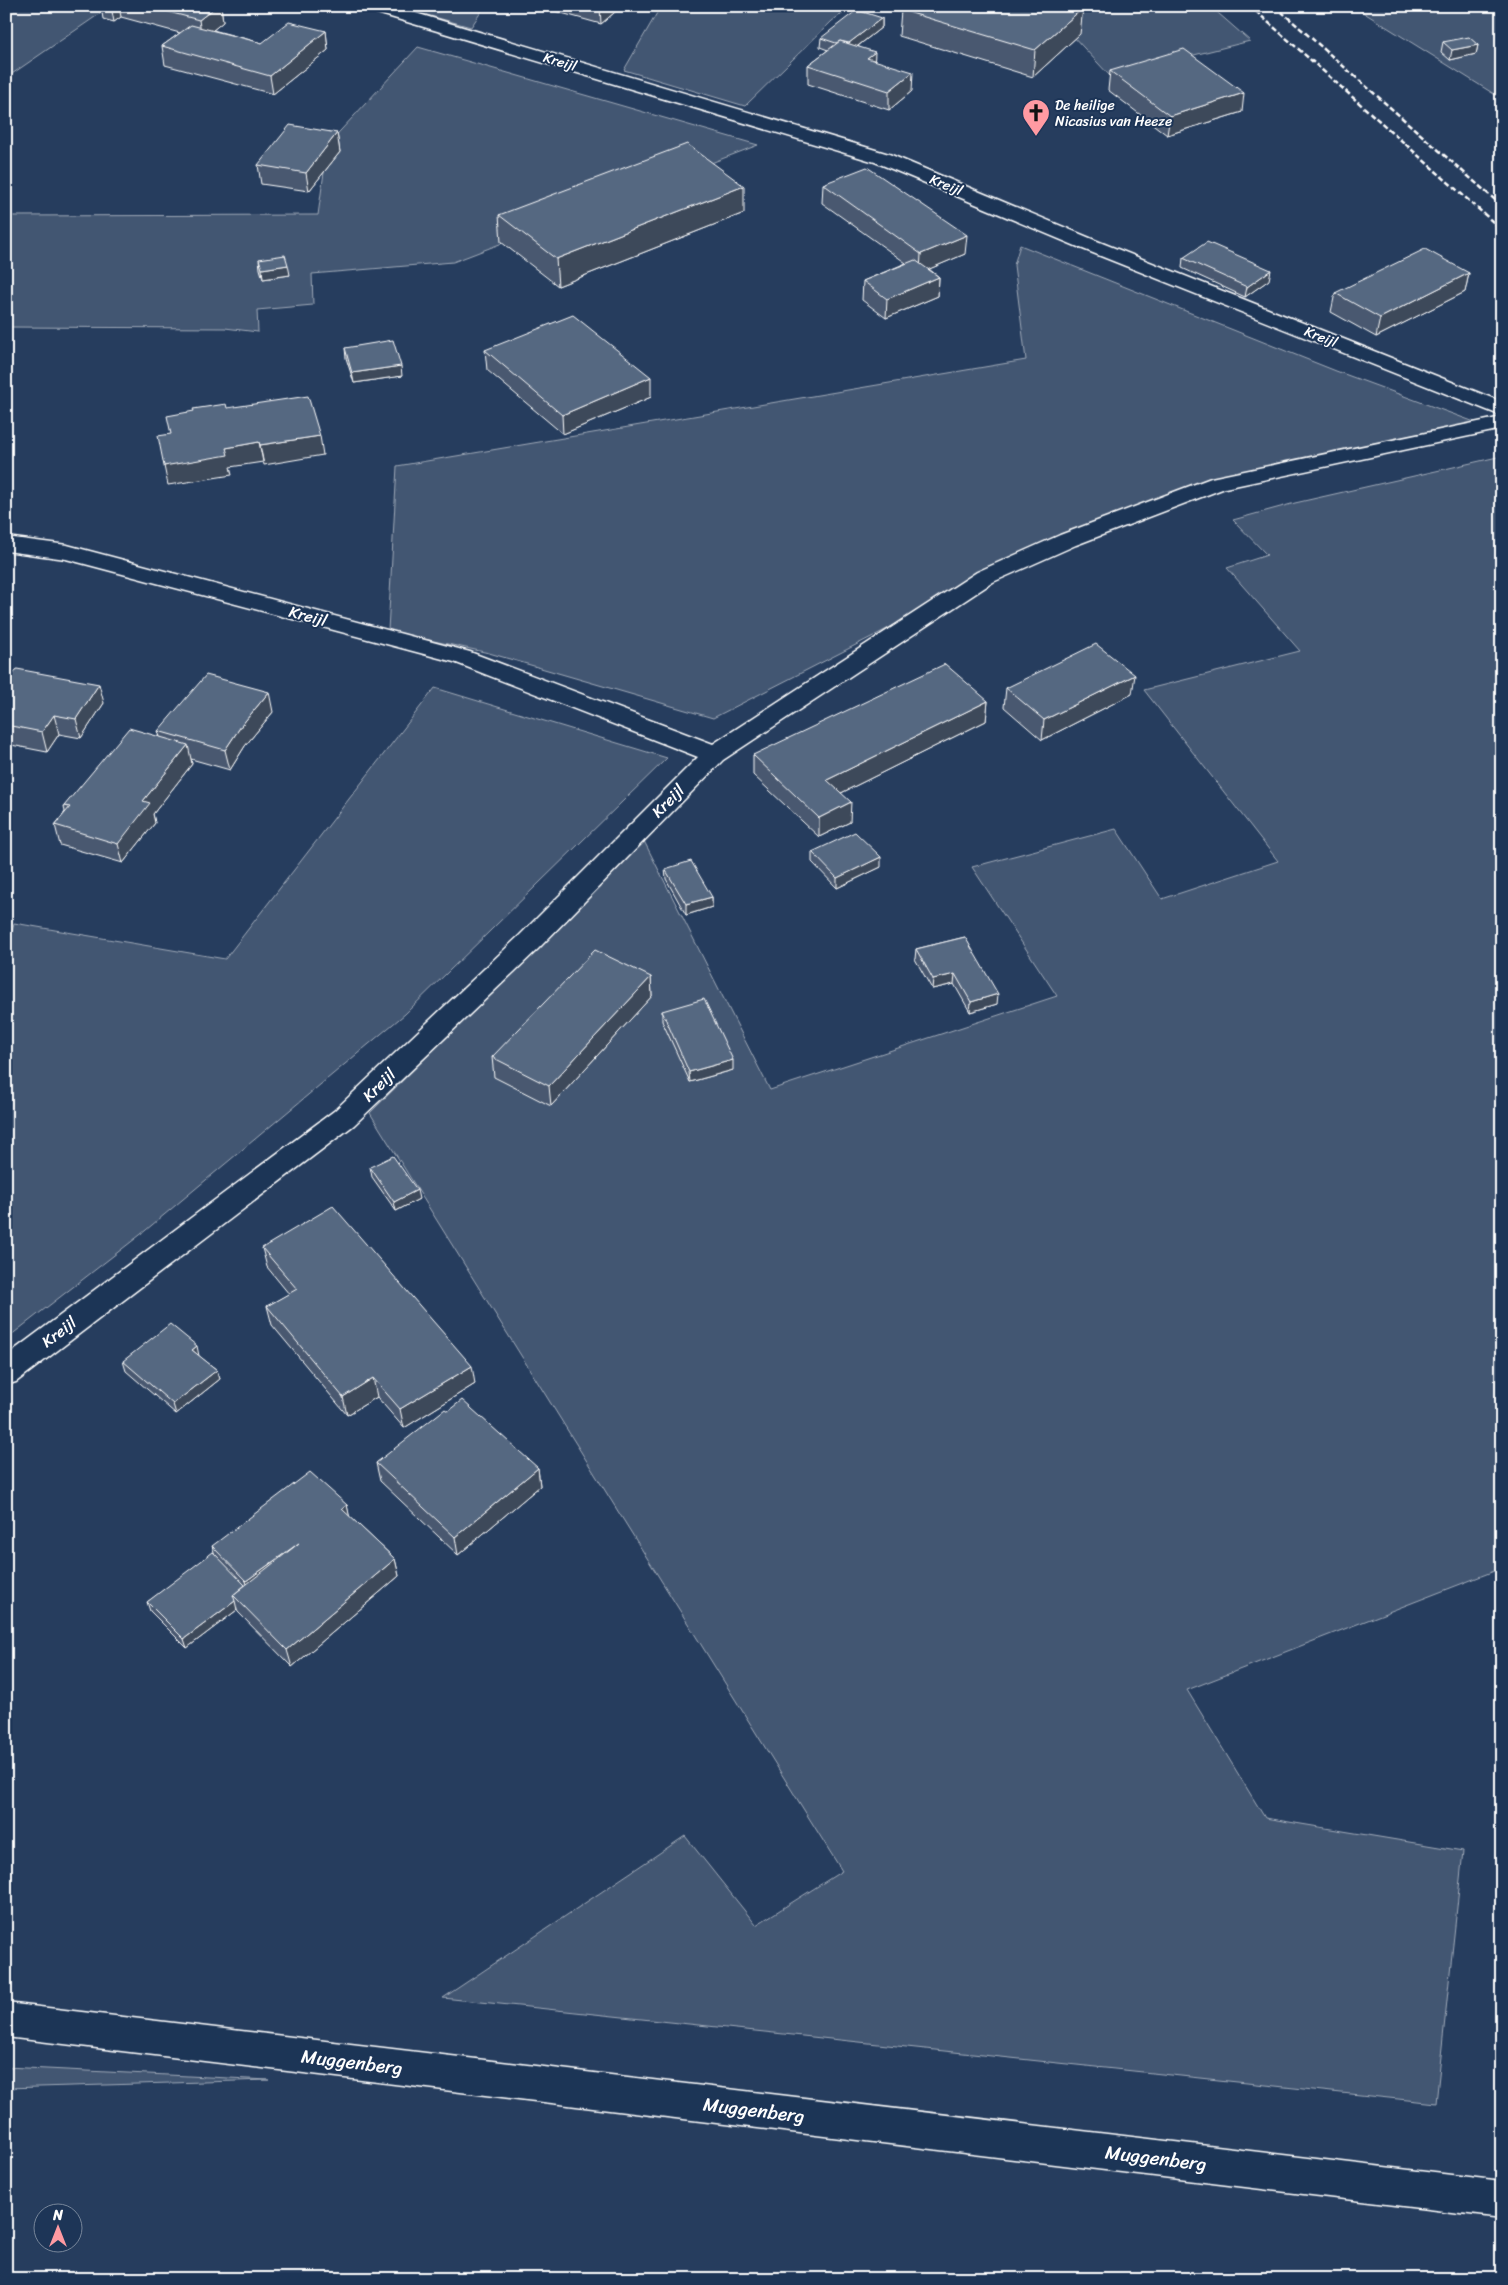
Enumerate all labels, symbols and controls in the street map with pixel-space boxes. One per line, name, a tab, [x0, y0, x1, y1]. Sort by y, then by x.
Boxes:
street label: Kreijl	[540, 45, 581, 79]
place label: De heilige Nicasius van Heeze	[1055, 93, 1172, 134]
church icon: De heilige Nicasius van Heeze	[1021, 98, 1051, 137]
street label: Kreijl	[926, 167, 967, 204]
street label: Kreijl	[1301, 319, 1342, 355]
street label: Kreijl	[286, 597, 331, 635]
street label: Kreijl	[644, 777, 692, 825]
street label: Kreijl	[355, 1061, 403, 1109]
street label: Kreijl	[35, 1309, 84, 1355]
street label: Muggenberg	[299, 2039, 405, 2085]
street label: Muggenberg	[701, 2087, 807, 2133]
street label: Muggenberg	[1103, 2135, 1209, 2181]
north arrow	[32, 2202, 82, 2252]
text: N	[52, 2203, 63, 2228]

